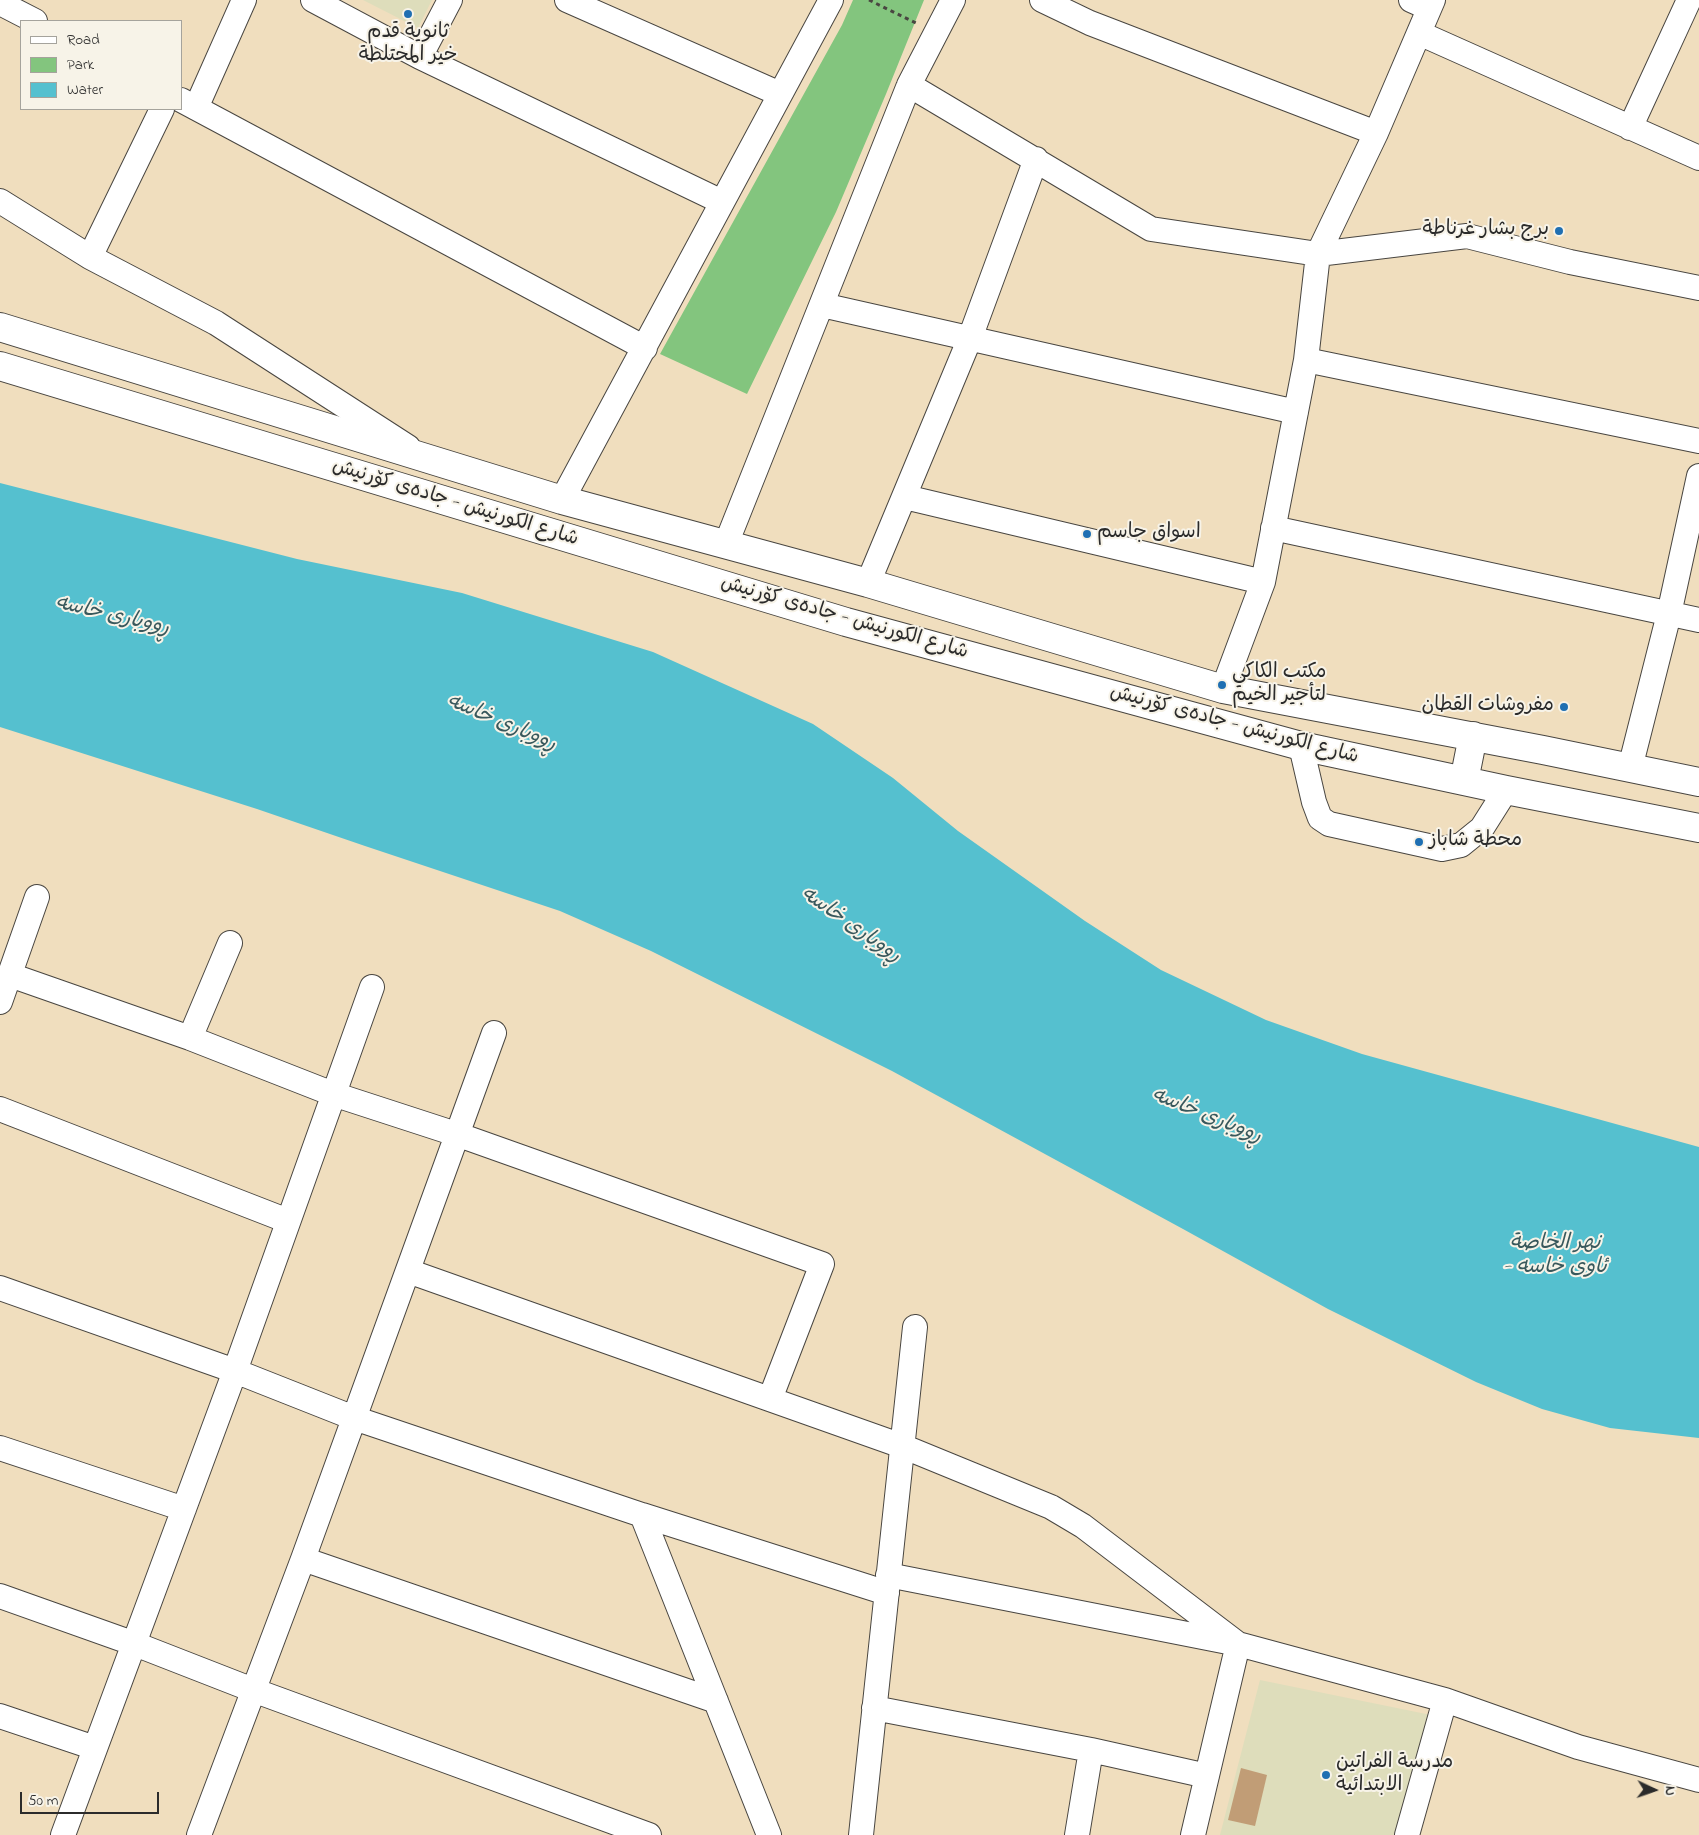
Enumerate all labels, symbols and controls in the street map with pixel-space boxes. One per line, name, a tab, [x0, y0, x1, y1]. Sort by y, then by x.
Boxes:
marker: ثانوية قدم خير المختلطة	[402, 8, 414, 20]
legend	[20, 20, 182, 110]
place label: ثانوية قدم خير المختلطة	[359, 22, 457, 69]
text: Road	[67, 29, 100, 51]
text: Park	[67, 54, 94, 76]
text: Water	[67, 79, 103, 101]
place label: برج بشار غرناطة	[1422, 219, 1549, 243]
marker: برج بشار غرناطة	[1553, 225, 1565, 237]
street label: شارع الكورنيش - جادەی کۆرنیش	[329, 455, 581, 553]
place label: اسواق جاسم	[1097, 522, 1201, 546]
marker: اسواق جاسم	[1081, 528, 1093, 540]
street label: شارع الكورنيش - جادەی کۆرنیش	[717, 572, 971, 666]
water label: ڕووباری خاسە	[52, 592, 172, 642]
place label: مكتب الكاكي لتأجير الخيم	[1232, 662, 1326, 709]
marker: مكتب الكاكي لتأجير الخيم	[1216, 679, 1228, 691]
street label: شارع الكورنيش - جادەی کۆرنیش	[1107, 681, 1361, 771]
water label: ڕووباری خاسە	[443, 690, 559, 758]
place label: مفروشات القطان	[1422, 695, 1554, 719]
marker: مفروشات القطان	[1558, 701, 1570, 713]
place label: محطة شاباز	[1429, 830, 1522, 854]
marker: محطة شاباز	[1413, 836, 1425, 848]
water label: ڕووباری خاسە	[795, 882, 905, 970]
water label: ڕووباری خاسە	[1147, 1084, 1265, 1150]
water label: نهر الخاصة - ئاوی خاسە	[1503, 1232, 1607, 1282]
place label: مدرسة الفراتين الابتدائية	[1336, 1752, 1453, 1799]
north arrow	[1629, 1765, 1679, 1815]
marker: مدرسة الفراتين الابتدائية	[1320, 1769, 1332, 1781]
scale bar	[22, 1782, 161, 1814]
text: N	[1659, 1786, 1680, 1796]
text: 50 m	[28, 1790, 58, 1812]

